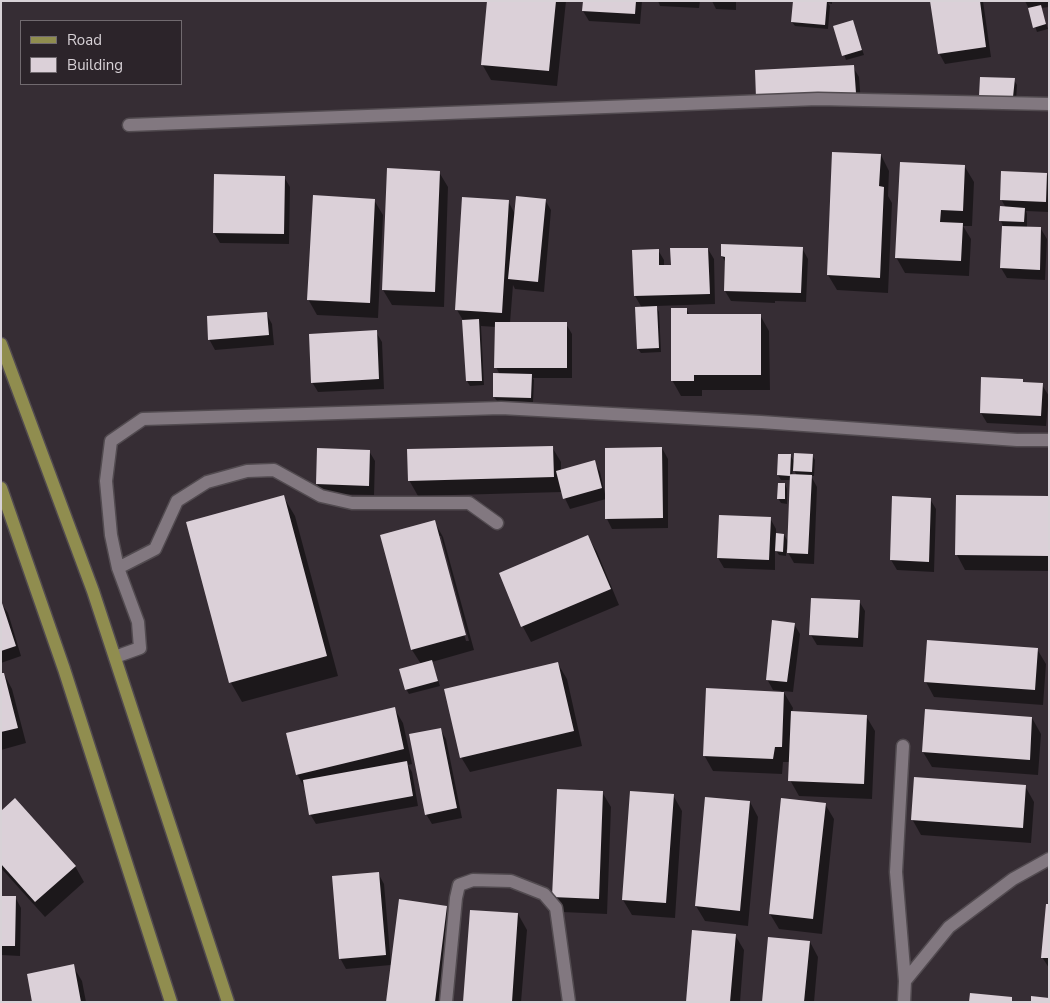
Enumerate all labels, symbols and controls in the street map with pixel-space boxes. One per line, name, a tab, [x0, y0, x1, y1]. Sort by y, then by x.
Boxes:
legend	[20, 20, 182, 85]
text: Road	[67, 30, 102, 50]
text: Building	[67, 55, 123, 75]

